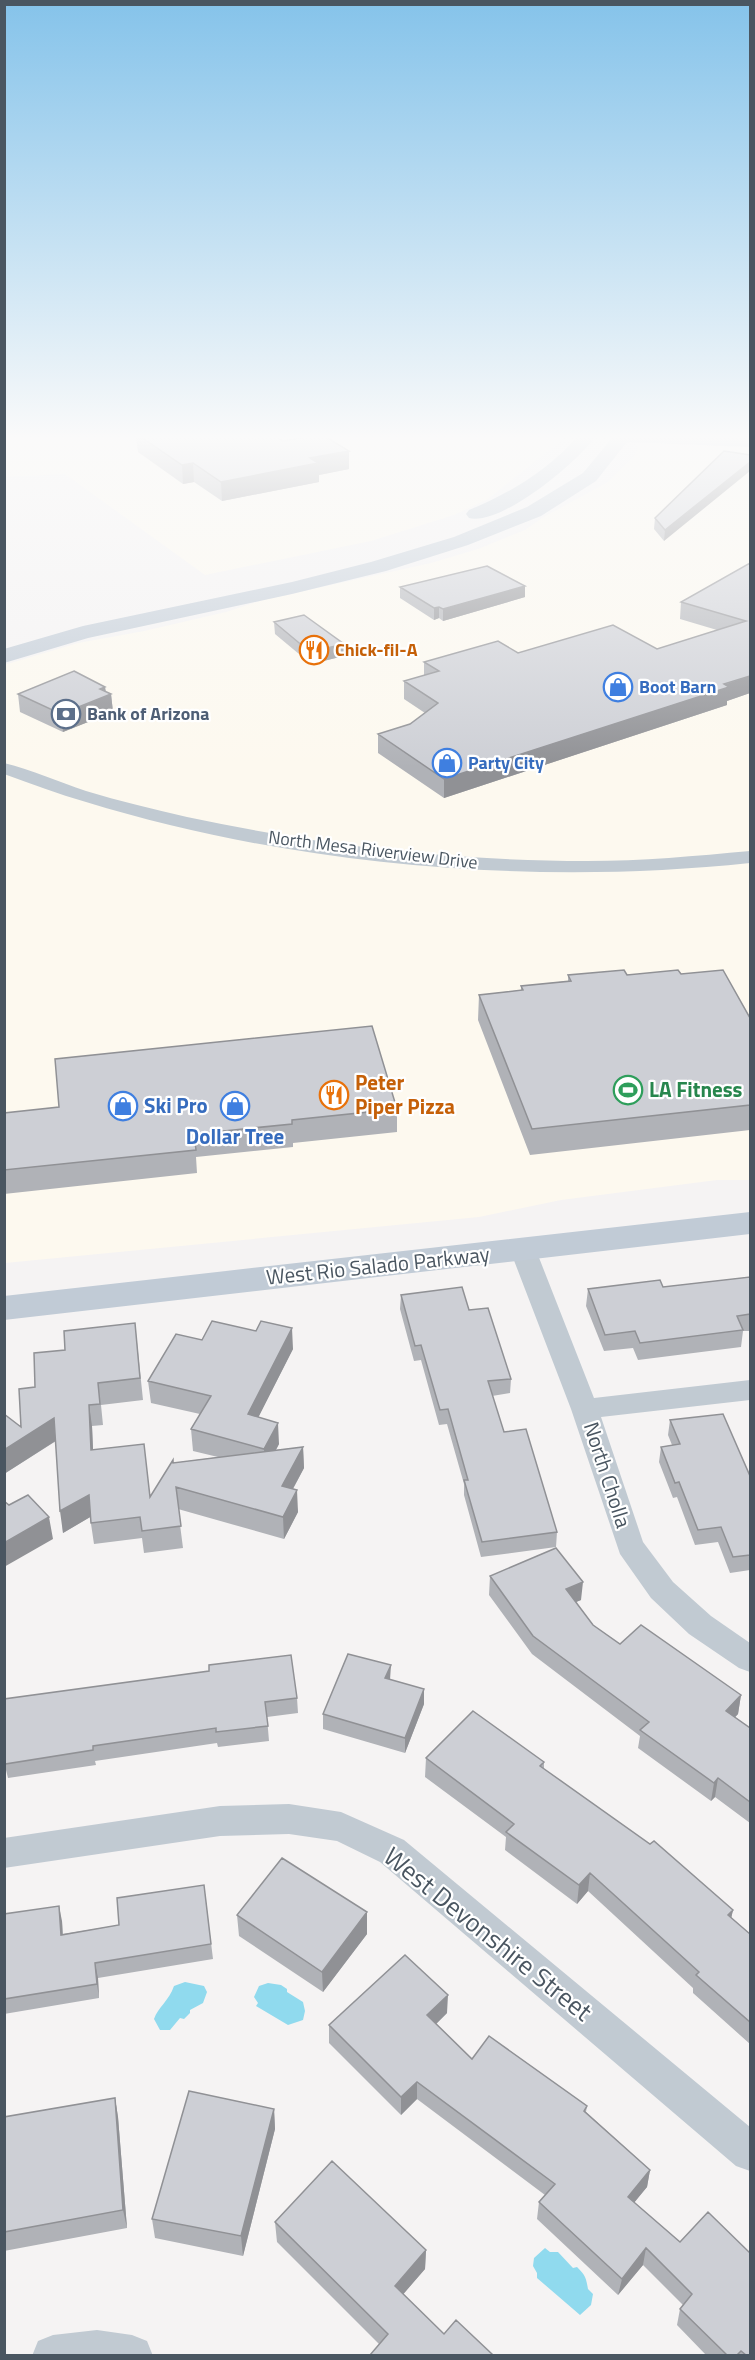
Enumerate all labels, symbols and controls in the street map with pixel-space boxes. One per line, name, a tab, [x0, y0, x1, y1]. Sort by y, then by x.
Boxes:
restaurant icon: Chick-fil-A	[298, 634, 330, 666]
place label: Chick-fil-A	[335, 636, 418, 663]
shop icon: Boot Barn	[602, 671, 634, 703]
place label: Boot Barn	[639, 673, 716, 700]
bank icon: Bank of Arizona	[50, 698, 82, 730]
place label: Bank of Arizona	[87, 700, 209, 727]
shop icon: Party City	[431, 747, 463, 779]
place label: Party City	[468, 749, 544, 776]
street label: North Mesa Riverview Drive	[267, 823, 479, 876]
place label: Peter Piper Pizza	[355, 1066, 455, 1122]
place label: LA Fitness	[649, 1073, 743, 1105]
sports icon: LA Fitness	[612, 1074, 644, 1106]
restaurant icon: Peter Piper Pizza	[318, 1079, 350, 1111]
place label: Ski Pro	[144, 1089, 208, 1121]
shop icon: Ski Pro	[107, 1090, 139, 1122]
shop icon: Dollar Tree	[219, 1090, 251, 1122]
place label: Dollar Tree	[186, 1120, 284, 1152]
street label: West Rio Salado Parkway	[265, 1237, 491, 1293]
street label: North Cholla	[576, 1418, 640, 1532]
street label: West Devonshire Street	[376, 1837, 601, 2030]

